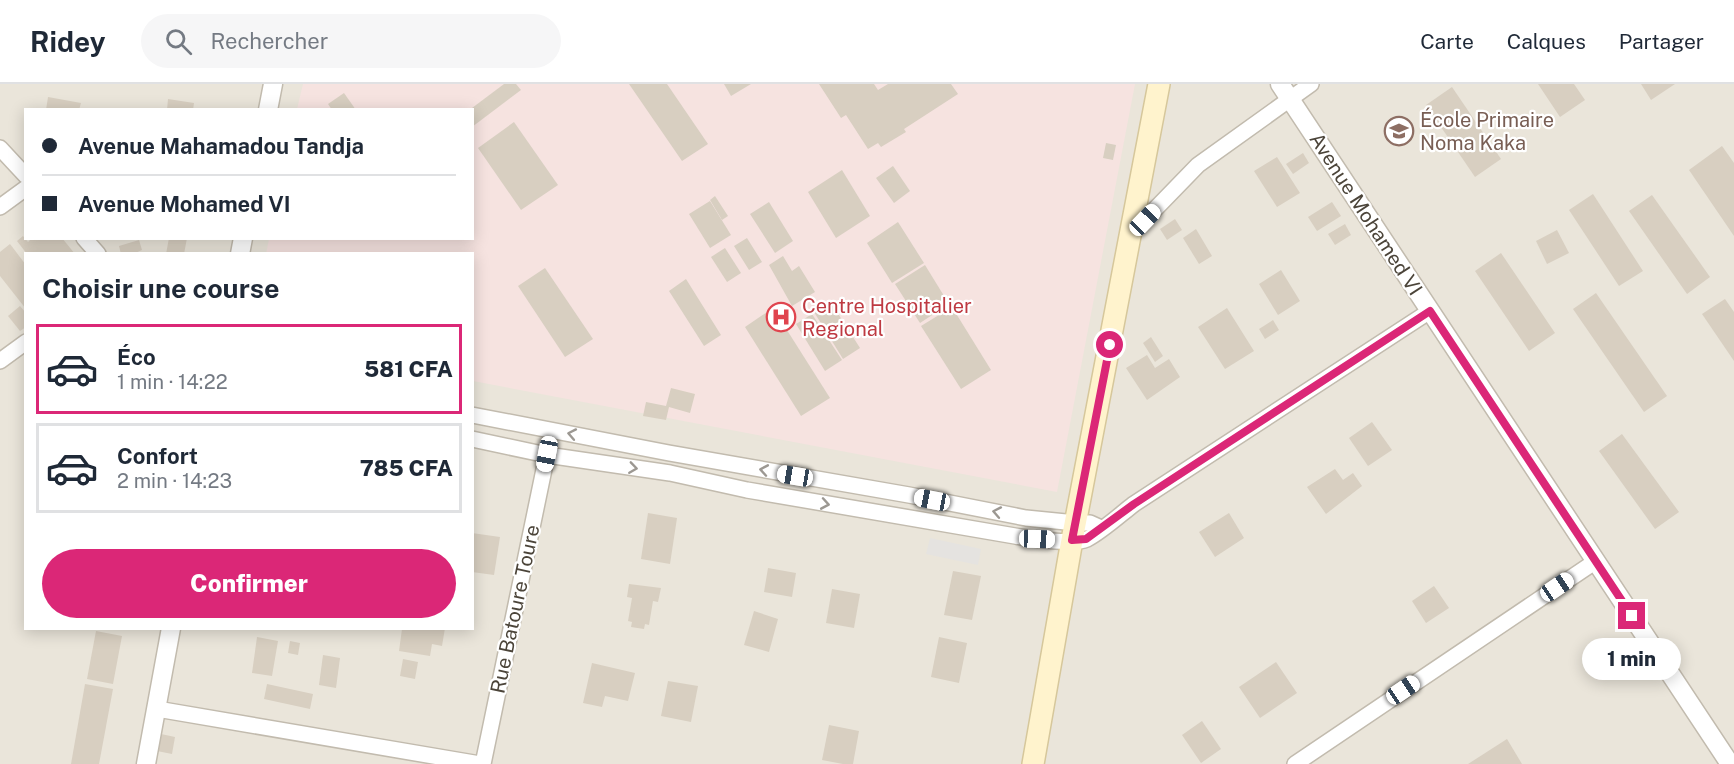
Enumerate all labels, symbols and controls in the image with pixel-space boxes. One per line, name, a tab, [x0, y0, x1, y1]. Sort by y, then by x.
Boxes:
search box	[141, 14, 561, 68]
text: Ridey	[30, 25, 105, 58]
icon: search	[162, 25, 195, 58]
text: Rechercher	[210, 28, 328, 54]
text: Carte	[1420, 29, 1474, 54]
text: Calques	[1507, 29, 1586, 54]
text: Partager	[1619, 29, 1704, 54]
place label: École Primaire Noma Kaka	[1420, 107, 1554, 155]
school or university icon: École Primaire Noma Kaka	[1383, 115, 1415, 147]
street label: Avenue Mohamed VI	[1304, 128, 1428, 300]
text: Avenue Mahamadou Tandja	[78, 133, 364, 159]
text: Avenue Mohamed VI	[78, 191, 291, 217]
car	[1126, 201, 1164, 239]
text: Choisir une course	[42, 272, 280, 304]
place label: Centre Hospitalier Regional	[802, 294, 972, 341]
hospital icon: Centre Hospitalier Regional	[765, 301, 797, 333]
route start	[1096, 331, 1123, 358]
icon: car	[45, 342, 99, 396]
text: Éco	[117, 344, 156, 370]
text: 581 CFA	[364, 356, 453, 382]
text: 1 min · 14:22	[117, 370, 228, 394]
one-way arrow	[568, 428, 578, 441]
car	[535, 435, 559, 473]
icon: car	[45, 441, 99, 495]
text: Confort	[117, 443, 198, 469]
text: 785 CFA	[360, 455, 453, 481]
one-way arrow	[629, 461, 638, 473]
one-way arrow	[759, 464, 769, 477]
car	[776, 464, 814, 488]
text: 2 min · 14:23	[117, 469, 232, 493]
car	[913, 488, 951, 512]
one-way arrow	[820, 497, 830, 510]
one-way arrow	[993, 506, 1003, 519]
street label: Rue Batoure Toure	[485, 522, 545, 696]
car	[1019, 529, 1055, 549]
button: Confirmer	[42, 549, 456, 618]
car	[1537, 569, 1577, 605]
route end	[1618, 602, 1645, 629]
callout: 1 min	[1582, 637, 1682, 679]
text: 1 min	[1607, 647, 1656, 671]
car	[1383, 672, 1423, 708]

